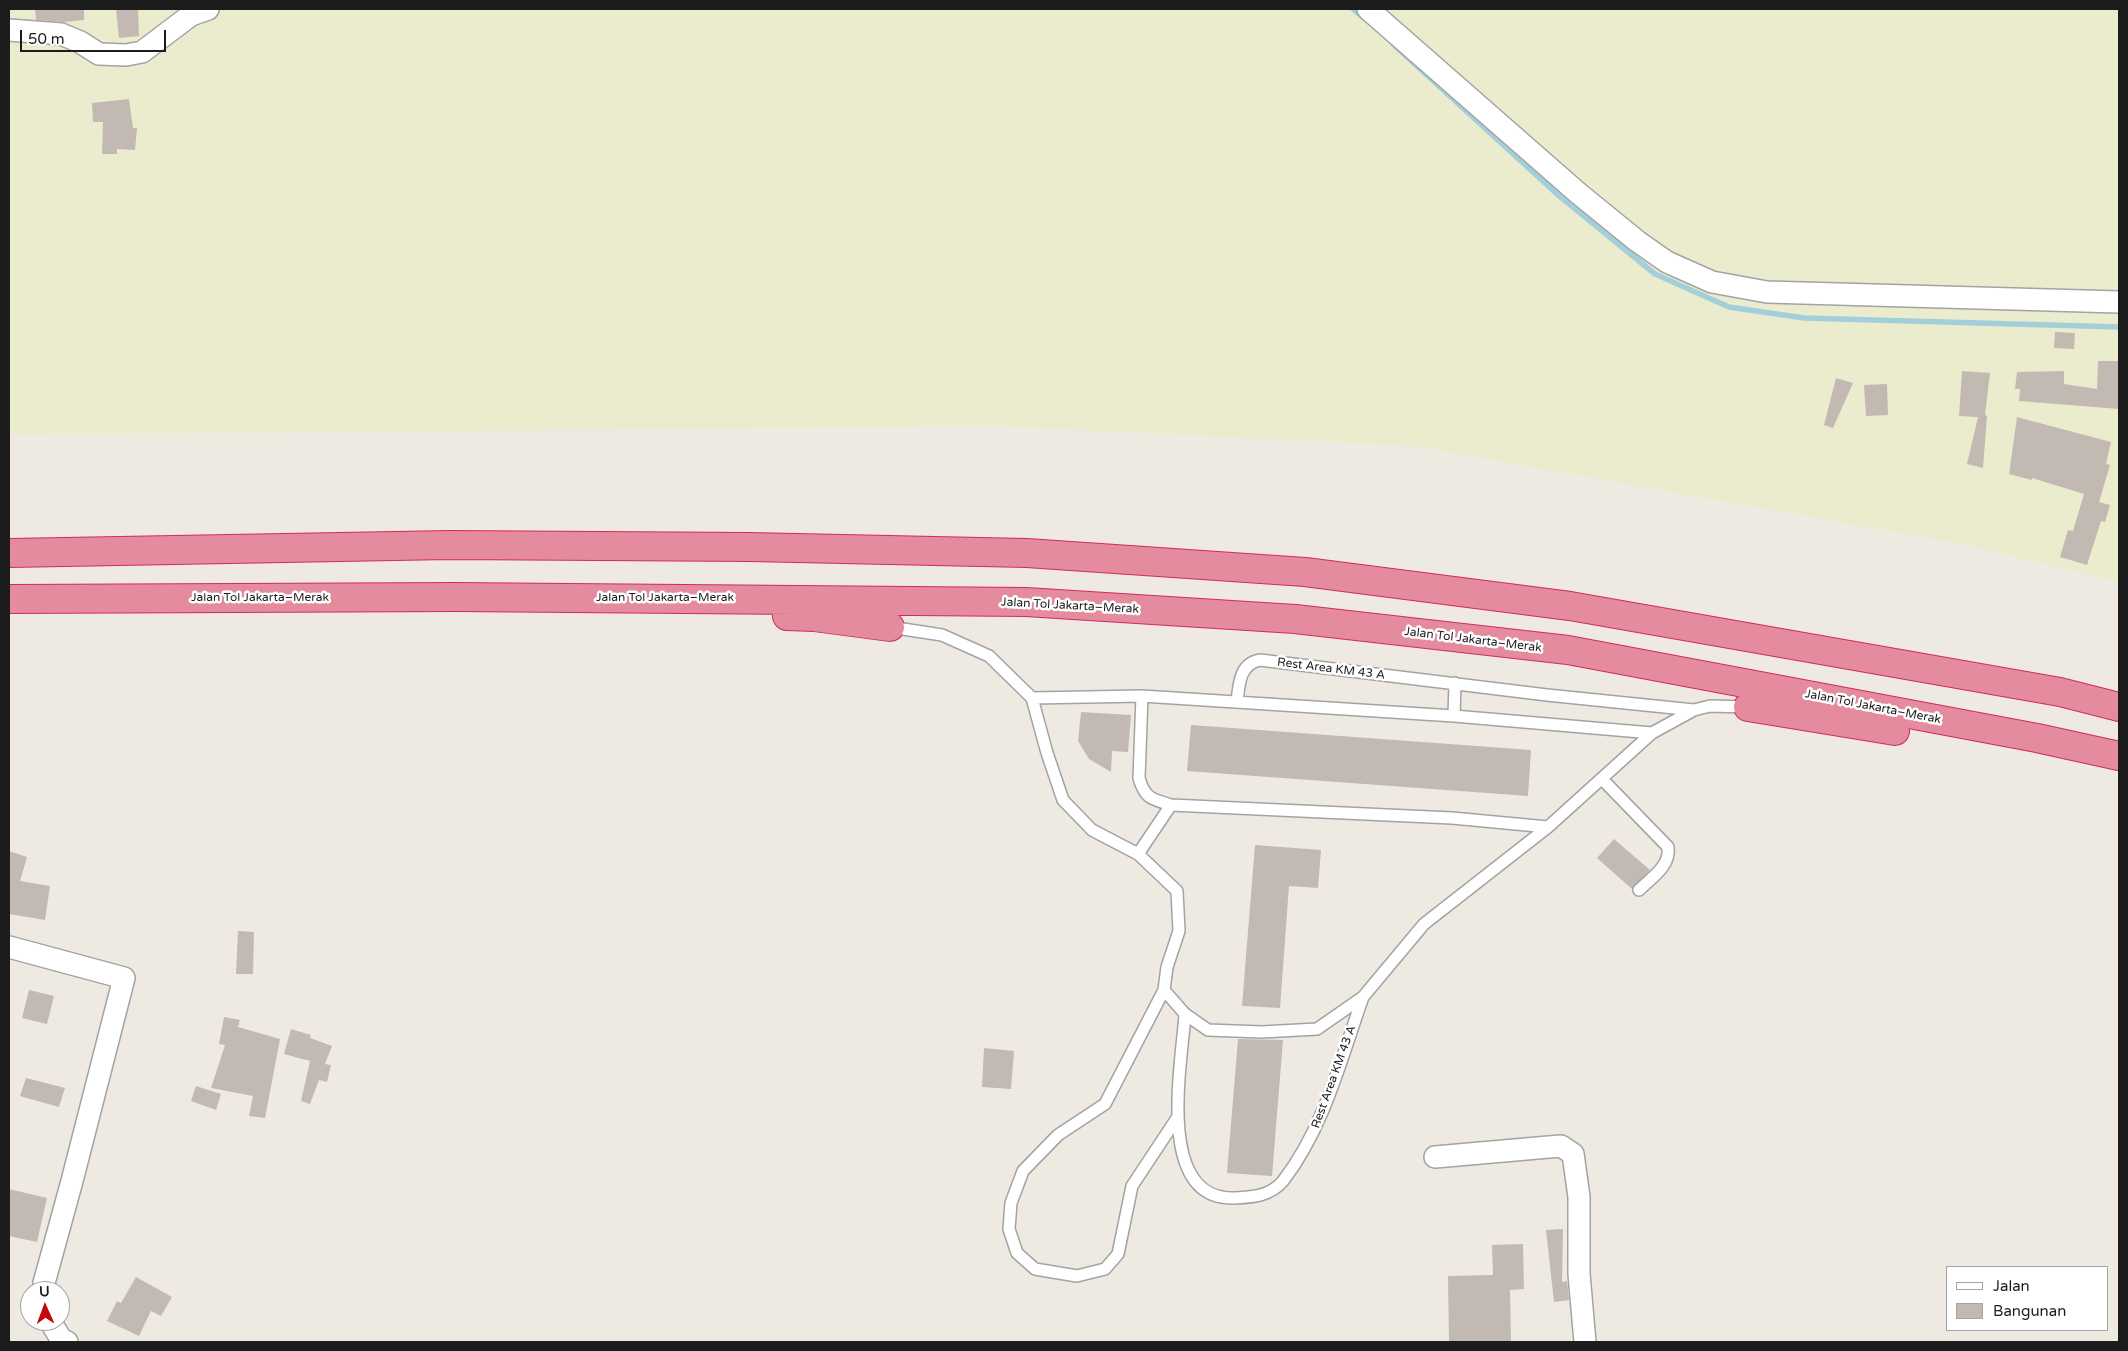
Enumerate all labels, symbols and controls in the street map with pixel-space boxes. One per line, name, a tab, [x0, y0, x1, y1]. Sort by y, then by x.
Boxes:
scale bar	[22, 20, 169, 52]
text: 50 m	[28, 30, 65, 48]
street label: Jalan Tol Jakarta–Merak	[191, 591, 329, 605]
street label: Jalan Tol Jakarta–Merak	[596, 591, 734, 605]
street label: Jalan Tol Jakarta–Merak	[1001, 595, 1139, 617]
street label: Jalan Tol Jakarta–Merak	[1404, 624, 1542, 656]
street label: Rest Area KM 43 A	[1276, 655, 1386, 683]
street label: Jalan Tol Jakarta–Merak	[1804, 687, 1942, 727]
street label: Rest Area KM 43 A	[1309, 1024, 1359, 1130]
legend	[1946, 1266, 2108, 1331]
text: Jalan	[1993, 1277, 2030, 1295]
north arrow	[20, 1281, 70, 1331]
text: U	[39, 1283, 50, 1300]
text: Bangunan	[1993, 1302, 2066, 1320]

